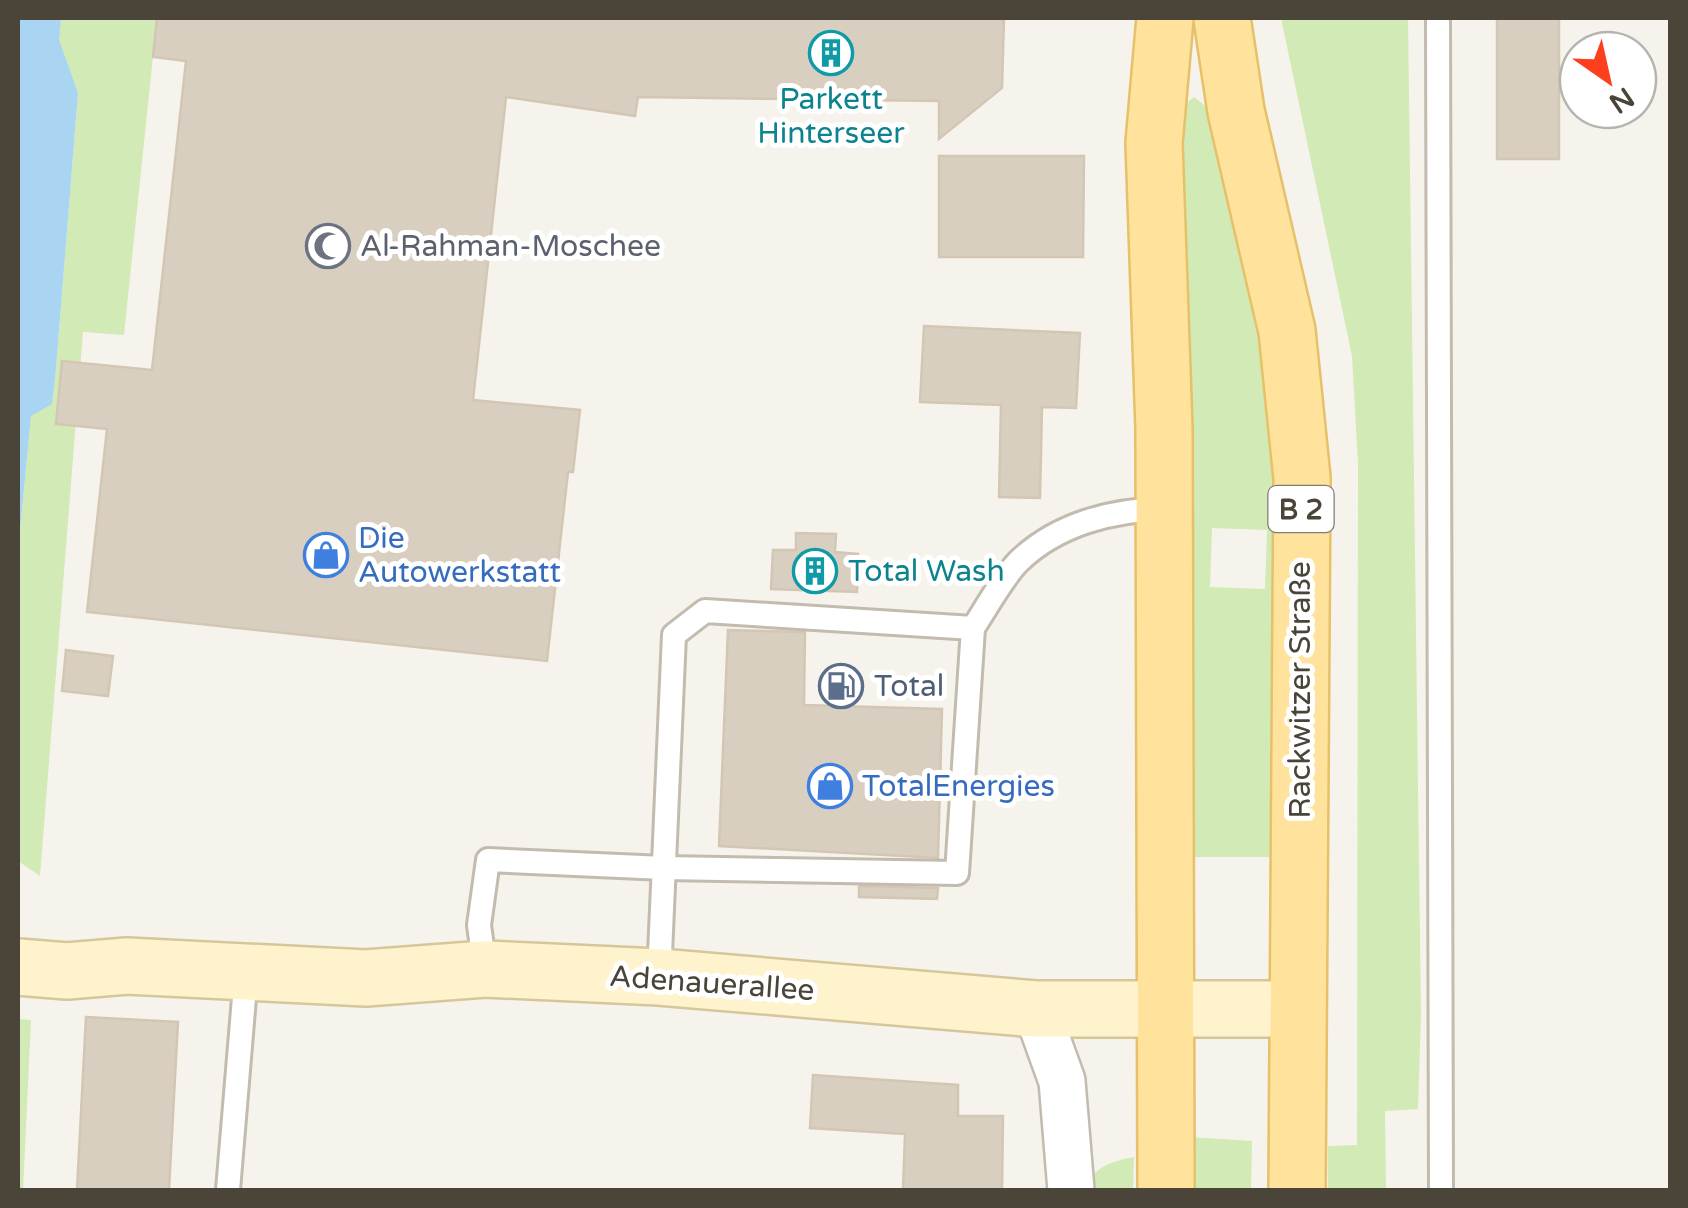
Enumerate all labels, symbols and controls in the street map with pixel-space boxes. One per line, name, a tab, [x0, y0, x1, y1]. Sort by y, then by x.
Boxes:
building icon: Parkett Hinterseer	[808, 30, 854, 76]
north arrow	[1558, 30, 1658, 130]
text: N	[1603, 80, 1640, 120]
place label: Parkett Hinterseer	[757, 81, 905, 152]
mosque icon: Al-Rahman-Moschee	[305, 223, 351, 269]
place label: Al-Rahman-Moschee	[360, 228, 661, 265]
road number: B 2	[1268, 486, 1334, 532]
place label: Die Autowerkstatt	[358, 520, 561, 591]
shop icon: Die Autowerkstatt	[303, 532, 349, 578]
building icon: Total Wash	[792, 548, 838, 594]
place label: Total Wash	[848, 553, 1005, 590]
street label: Rackwitzer Straße	[1282, 561, 1319, 819]
fuel station icon: Total	[818, 663, 864, 709]
place label: Total	[874, 668, 944, 705]
shop icon: TotalEnergies	[807, 763, 853, 809]
place label: TotalEnergies	[862, 768, 1055, 805]
street label: Adenauerallee	[608, 958, 816, 1009]

